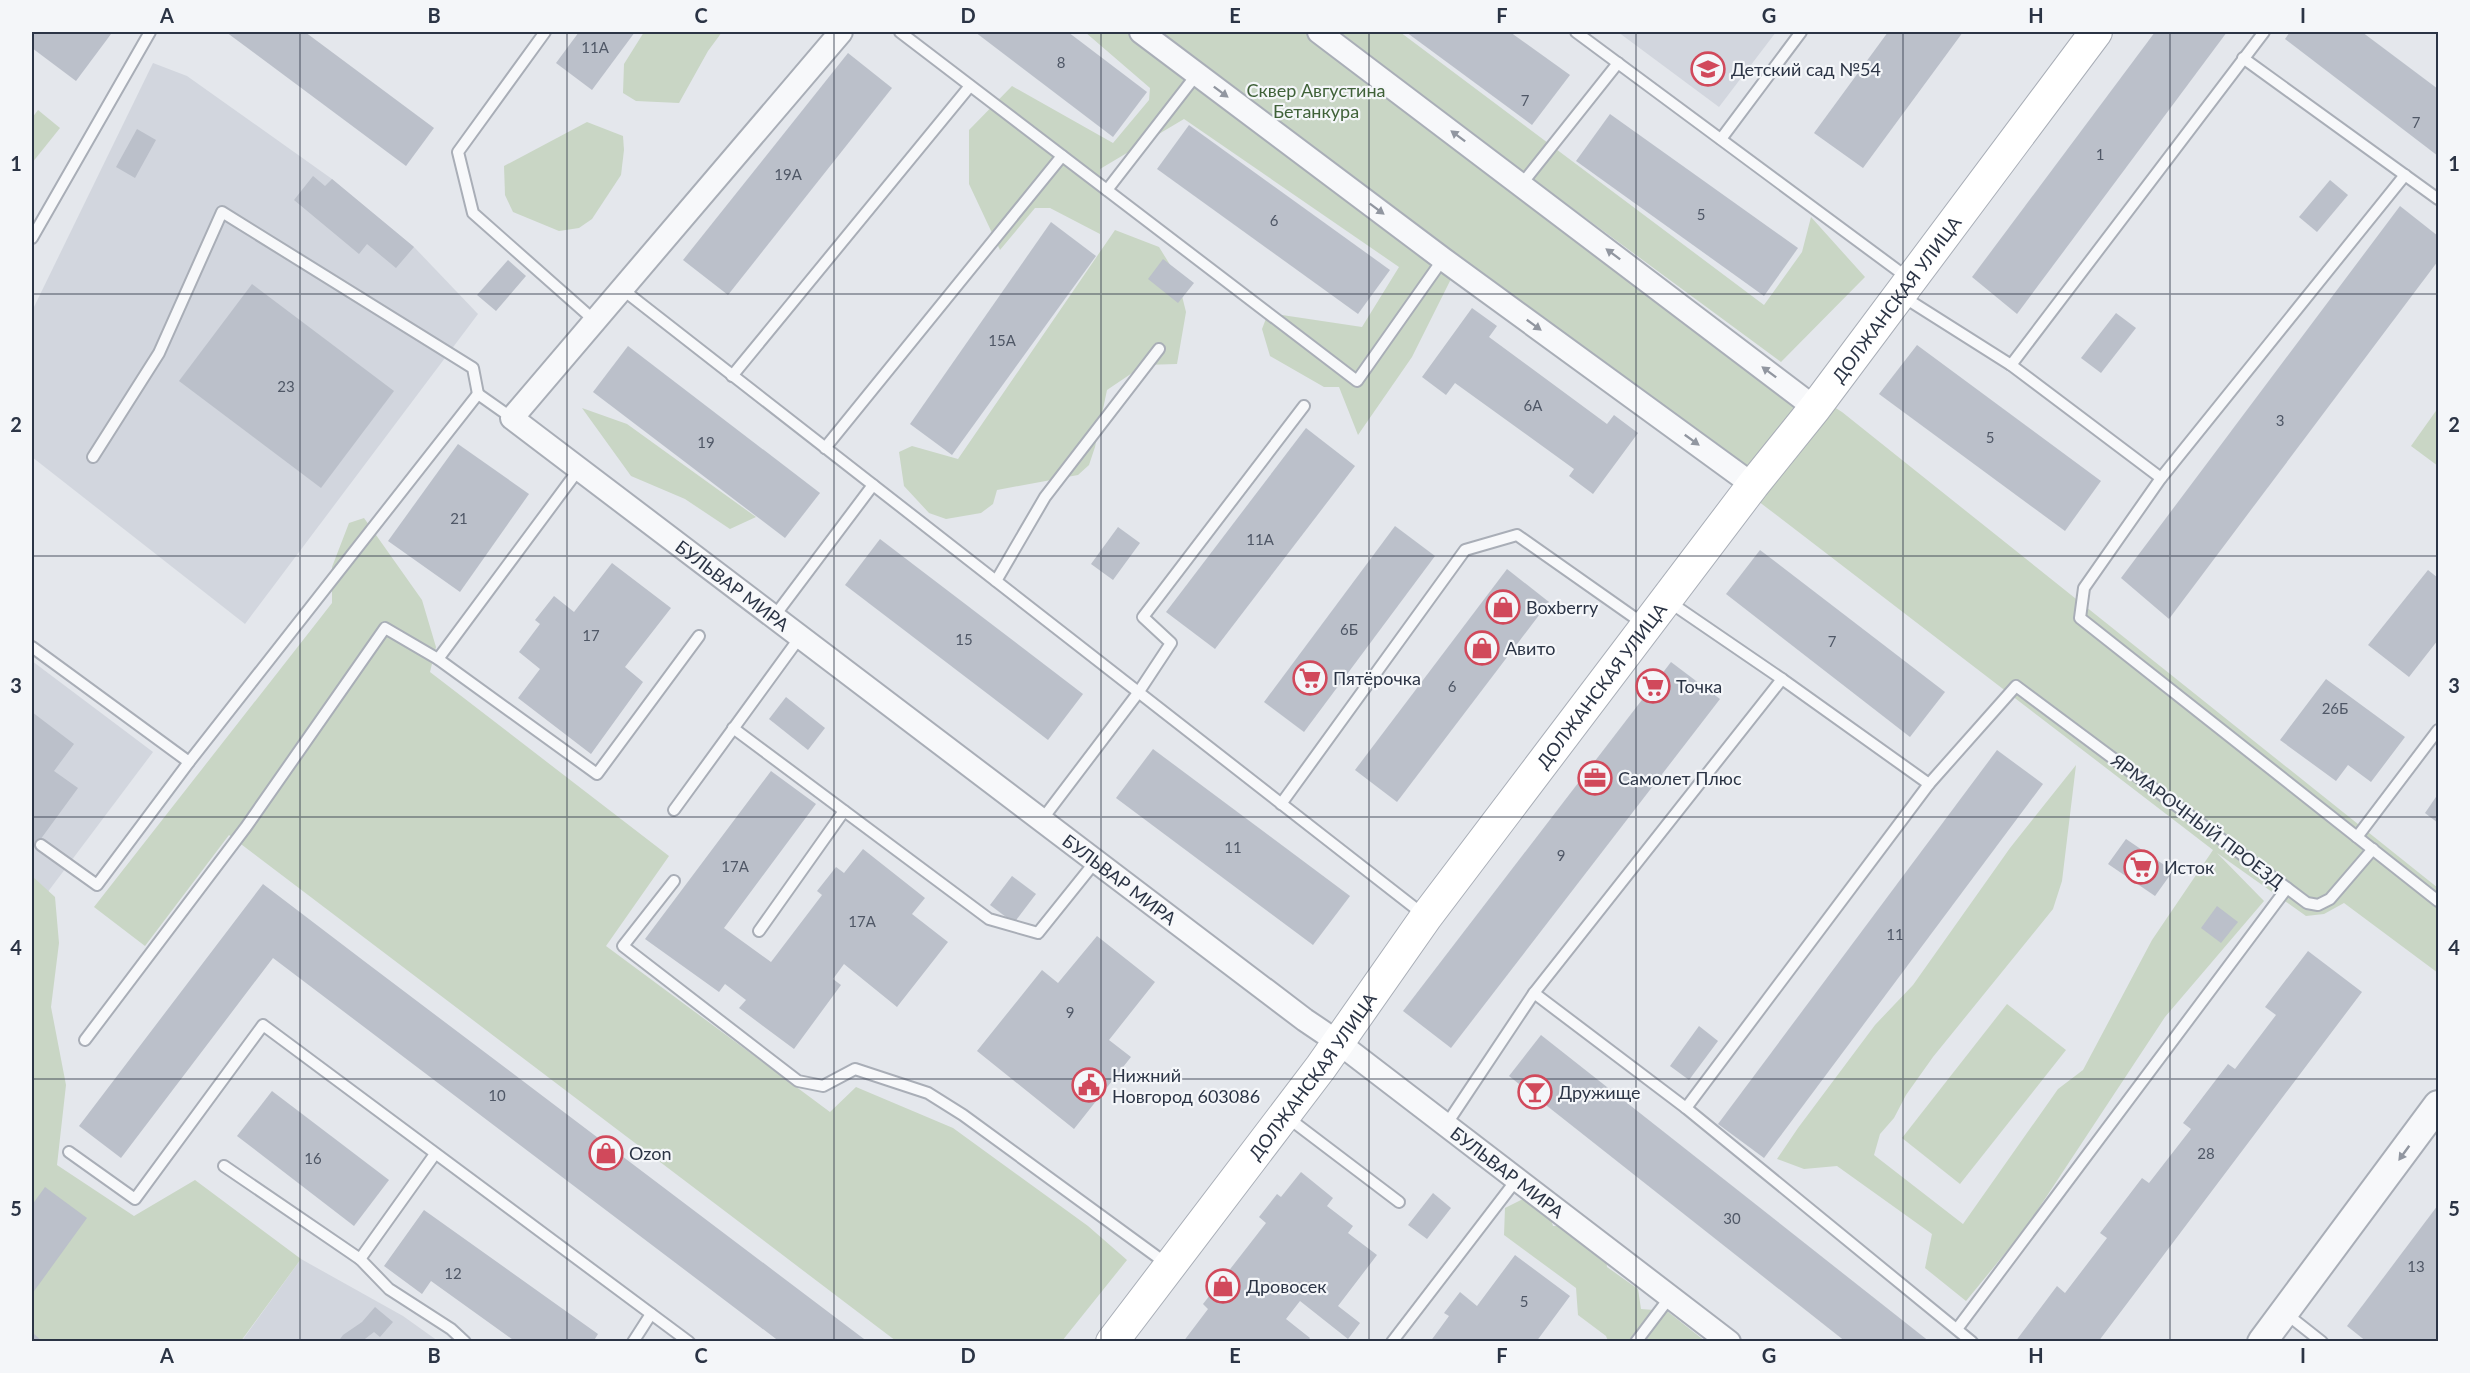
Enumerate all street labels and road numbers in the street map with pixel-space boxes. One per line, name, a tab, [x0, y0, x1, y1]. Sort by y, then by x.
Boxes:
street label: ДОЛЖАНСКАЯ УЛИЦА	[1827, 211, 1966, 387]
street label: БУЛЬВАР МИРА	[671, 535, 794, 636]
street label: ДОЛЖАНСКАЯ УЛИЦА	[1532, 598, 1671, 772]
street label: ЯРМАРОЧНЫЙ ПРОЕЗД	[2107, 748, 2289, 893]
street label: БУЛЬВАР МИРА	[1058, 829, 1181, 930]
street label: ДОЛЖАНСКАЯ УЛИЦА	[1244, 988, 1381, 1164]
street label: БУЛЬВАР МИРА	[1446, 1122, 1569, 1223]

